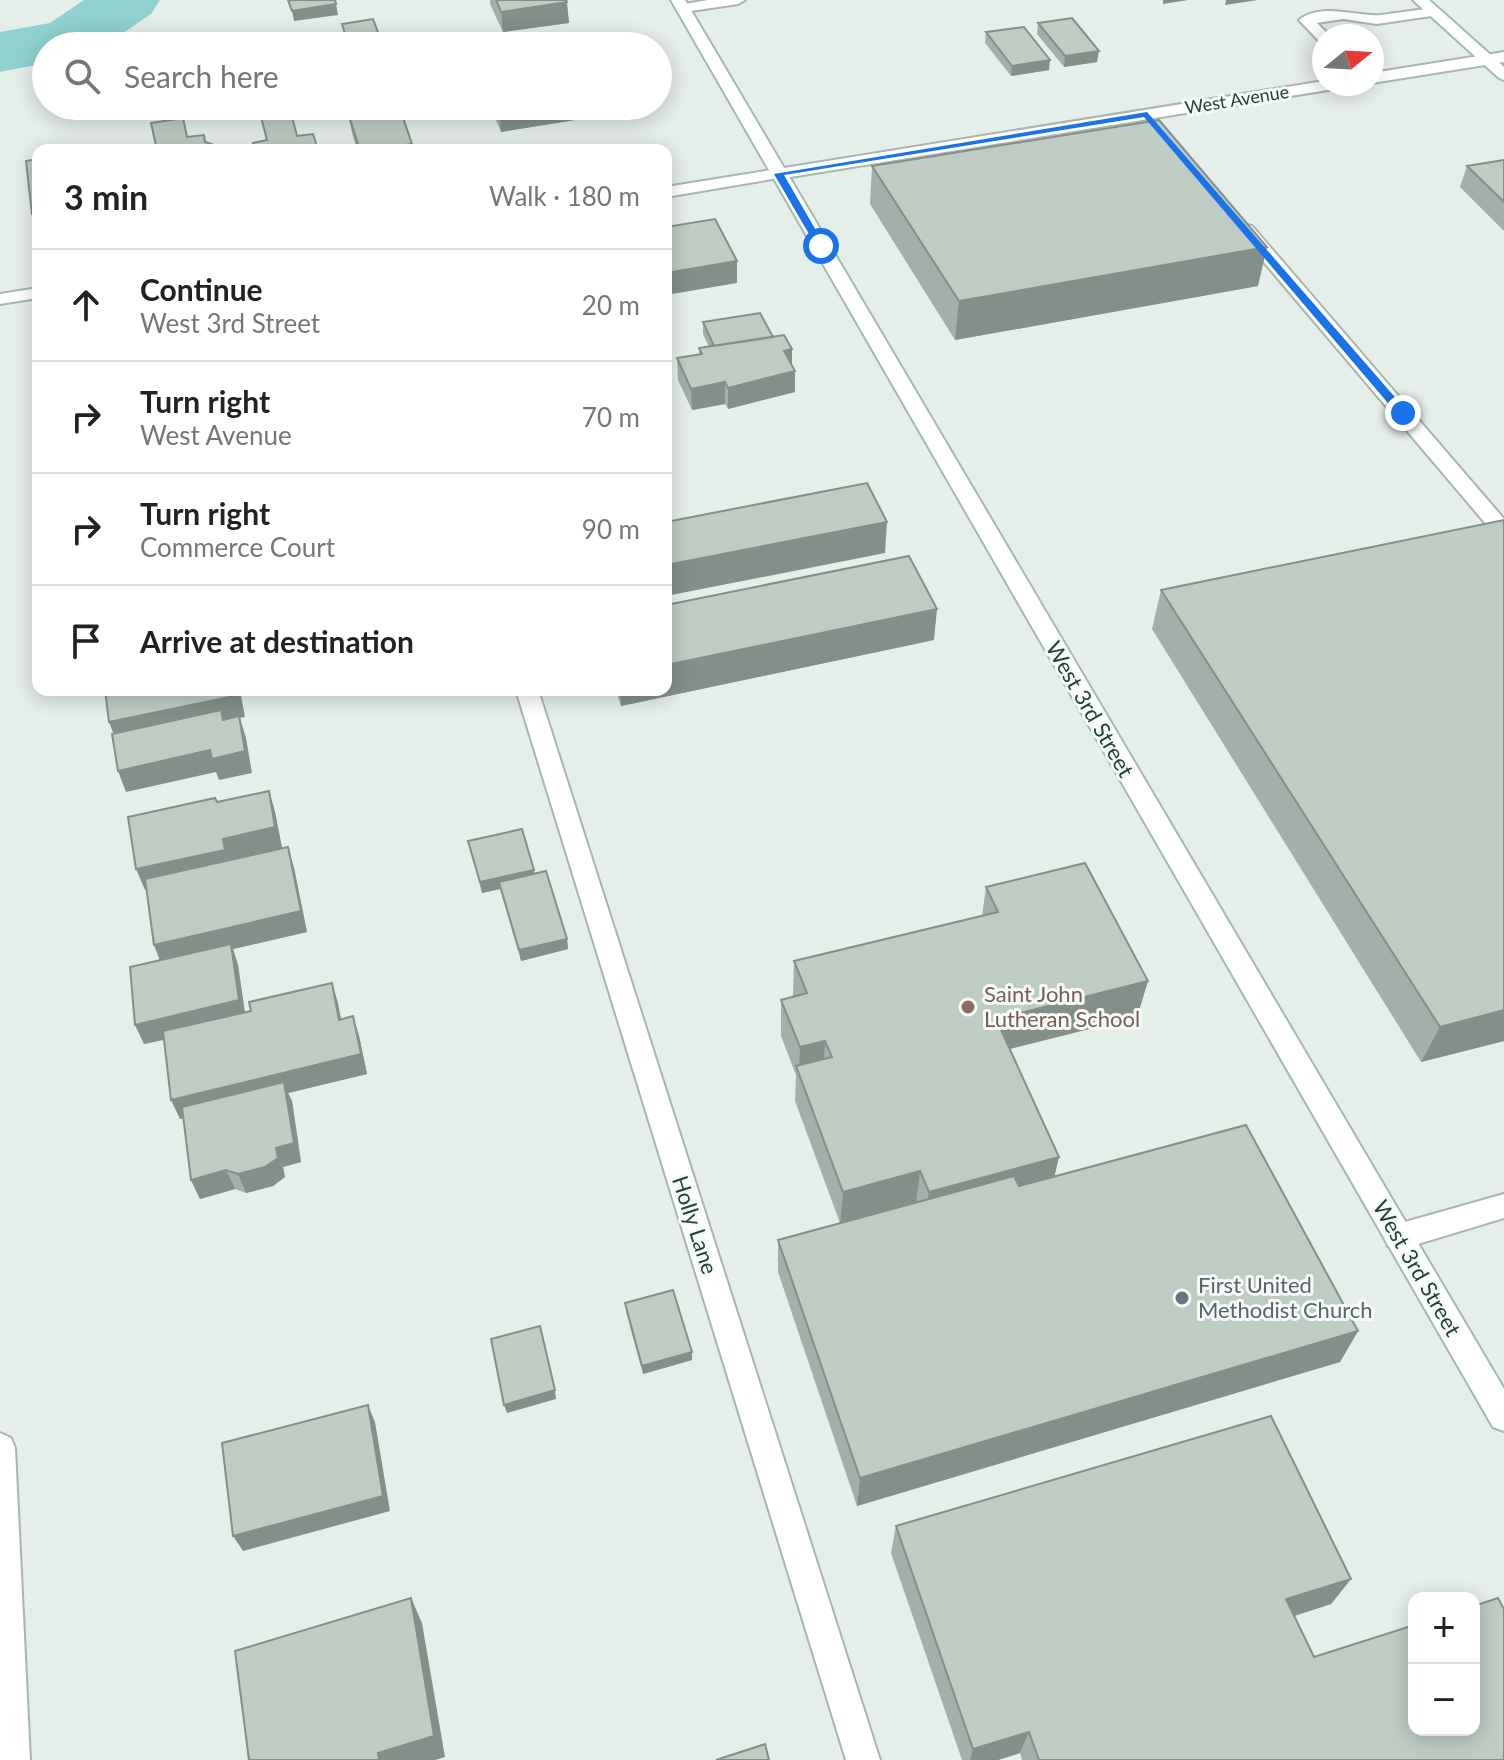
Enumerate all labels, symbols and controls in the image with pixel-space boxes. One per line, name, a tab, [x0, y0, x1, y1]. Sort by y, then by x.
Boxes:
north arrow	[1312, 24, 1384, 96]
search box	[32, 32, 672, 120]
icon: search	[60, 54, 104, 98]
text: Search here	[124, 58, 279, 94]
street label: West Avenue	[1183, 80, 1290, 118]
text: 3 min	[64, 176, 148, 217]
text: Walk · 180 m	[489, 180, 640, 212]
route start	[803, 228, 839, 264]
text: Continue	[140, 271, 263, 307]
icon: ahead	[64, 283, 108, 327]
text: 20 m	[582, 289, 640, 321]
text: West 3rd Street	[140, 307, 320, 339]
text: Turn right	[140, 383, 270, 419]
icon: right	[64, 395, 108, 439]
route end	[1385, 395, 1421, 431]
text: 70 m	[582, 401, 640, 433]
text: West Avenue	[140, 419, 292, 451]
text: Turn right	[140, 495, 270, 531]
icon: right	[64, 507, 108, 551]
text: 90 m	[582, 513, 640, 545]
text: Commerce Court	[140, 531, 335, 563]
icon: arrive	[64, 619, 108, 663]
text: Arrive at destination	[140, 623, 414, 659]
street label: West 3rd Street	[1041, 636, 1140, 782]
place label: Saint John Lutheran School	[984, 980, 1140, 1032]
marker: Saint John Lutheran School	[959, 998, 977, 1016]
street label: Holly Lane	[667, 1172, 724, 1277]
street label: West 3rd Street	[1368, 1195, 1467, 1341]
place label: First United Methodist Church	[1198, 1271, 1372, 1323]
marker: First United Methodist Church	[1173, 1289, 1191, 1307]
map controls	[1408, 1592, 1480, 1736]
button: +	[1408, 1592, 1480, 1664]
button: −	[1408, 1664, 1480, 1736]

